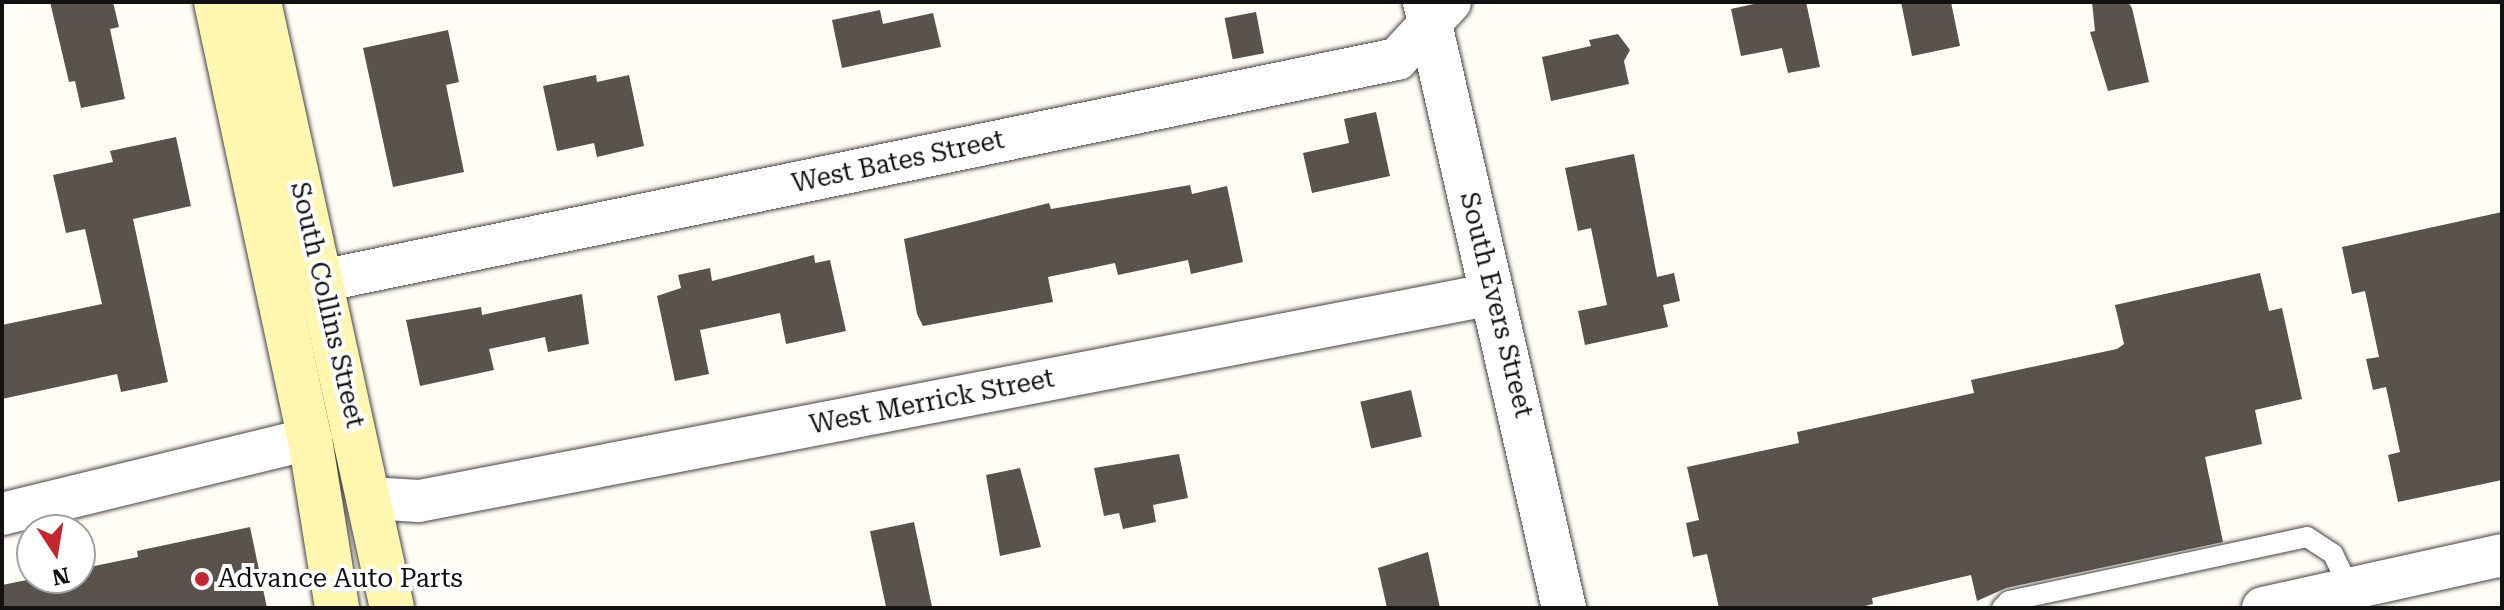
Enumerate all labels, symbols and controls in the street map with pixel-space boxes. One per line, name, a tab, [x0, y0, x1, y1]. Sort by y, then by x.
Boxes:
street label: West Bates Street	[789, 124, 1007, 200]
street label: South Collins Street	[284, 179, 370, 431]
street label: South Evers Street	[1453, 189, 1539, 421]
street label: West Merrick Street	[807, 363, 1057, 441]
north arrow	[16, 514, 96, 594]
text: N	[50, 562, 72, 590]
place label: Advance Auto Parts	[218, 563, 463, 595]
marker: Advance Auto Parts	[193, 570, 211, 588]

